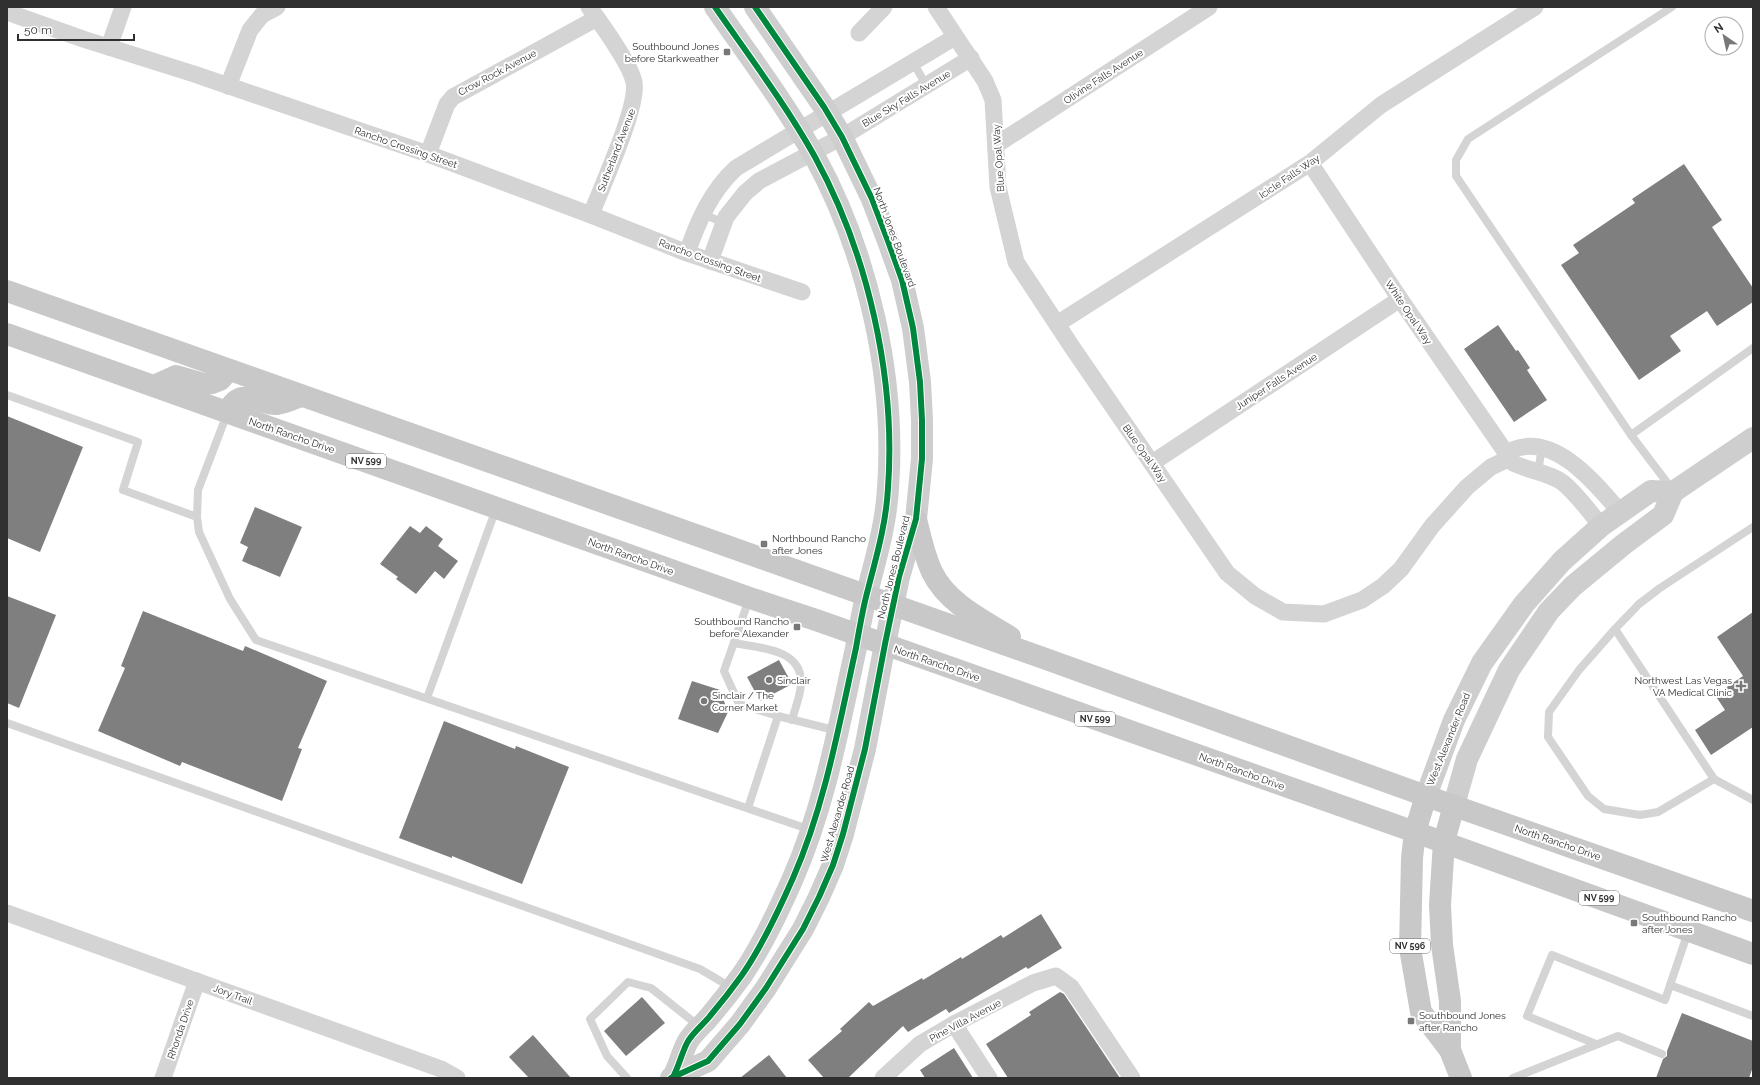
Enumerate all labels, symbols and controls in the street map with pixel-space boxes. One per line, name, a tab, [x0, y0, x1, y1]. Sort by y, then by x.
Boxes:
scale bar	[18, 16, 134, 42]
north arrow	[1704, 16, 1744, 56]
text: N	[1712, 20, 1726, 36]
text: 50 m	[24, 23, 52, 37]
place label: Southbound Jones before Starkweather	[625, 41, 719, 64]
street label: Crow Rock Avenue	[456, 47, 538, 98]
marker: Southbound Jones before Starkweather	[722, 47, 732, 57]
street label: Olivine Falls Avenue	[1062, 47, 1145, 106]
street label: Blue Sky Falls Avenue	[860, 68, 953, 129]
street label: Sutherland Avenue	[596, 107, 637, 193]
street label: Blue Opal Way	[991, 123, 1006, 192]
street label: Rancho Crossing Street	[353, 125, 459, 170]
street label: Icicle Falls Way	[1257, 152, 1322, 201]
street label: North Jones Boulevard	[871, 186, 918, 289]
street label: Rancho Crossing Street	[657, 237, 763, 284]
street label: White Opal Way	[1383, 278, 1434, 347]
street label: Juniper Falls Avenue	[1233, 351, 1319, 412]
street label: North Rancho Drive	[247, 416, 336, 455]
street label: Blue Opal Way	[1121, 422, 1169, 485]
road number: NV 599	[346, 454, 386, 468]
street label: North Jones Boulevard	[875, 515, 912, 620]
place label: Northbound Rancho after Jones	[772, 533, 866, 556]
street label: North Rancho Drive	[587, 536, 675, 577]
marker: Northbound Rancho after Jones	[759, 539, 769, 549]
place label: Southbound Rancho before Alexander	[694, 616, 789, 639]
marker: Southbound Rancho before Alexander	[792, 622, 802, 632]
street label: North Rancho Drive	[892, 644, 981, 683]
marker: Sinclair	[764, 675, 774, 685]
place label: Sinclair	[777, 675, 811, 686]
place label: Northwest Las Vegas VA Medical Clinic	[1635, 675, 1733, 698]
marker: Northwest Las Vegas VA Medical Clinic	[1735, 680, 1747, 692]
place label: Sinclair / The Corner Market	[712, 690, 778, 713]
street label: West Alexander Road	[1425, 691, 1472, 787]
marker: Sinclair / The Corner Market	[699, 696, 709, 706]
road number: NV 599	[1075, 712, 1115, 726]
street label: North Rancho Drive	[1198, 751, 1286, 792]
street label: West Alexander Road	[818, 765, 856, 863]
street label: North Rancho Drive	[1513, 823, 1602, 862]
road number: NV 599	[1579, 891, 1619, 905]
place label: Southbound Rancho after Jones	[1642, 912, 1737, 935]
marker: Southbound Rancho after Jones	[1629, 918, 1639, 928]
road number: NV 596	[1390, 939, 1430, 953]
street label: Jory Trail	[212, 982, 254, 1007]
street label: Pine Villa Avenue	[928, 997, 1003, 1044]
street label: Rhonda Drive	[165, 998, 196, 1060]
place label: Southbound Jones after Rancho	[1419, 1010, 1506, 1033]
marker: Southbound Jones after Rancho	[1406, 1016, 1416, 1026]

